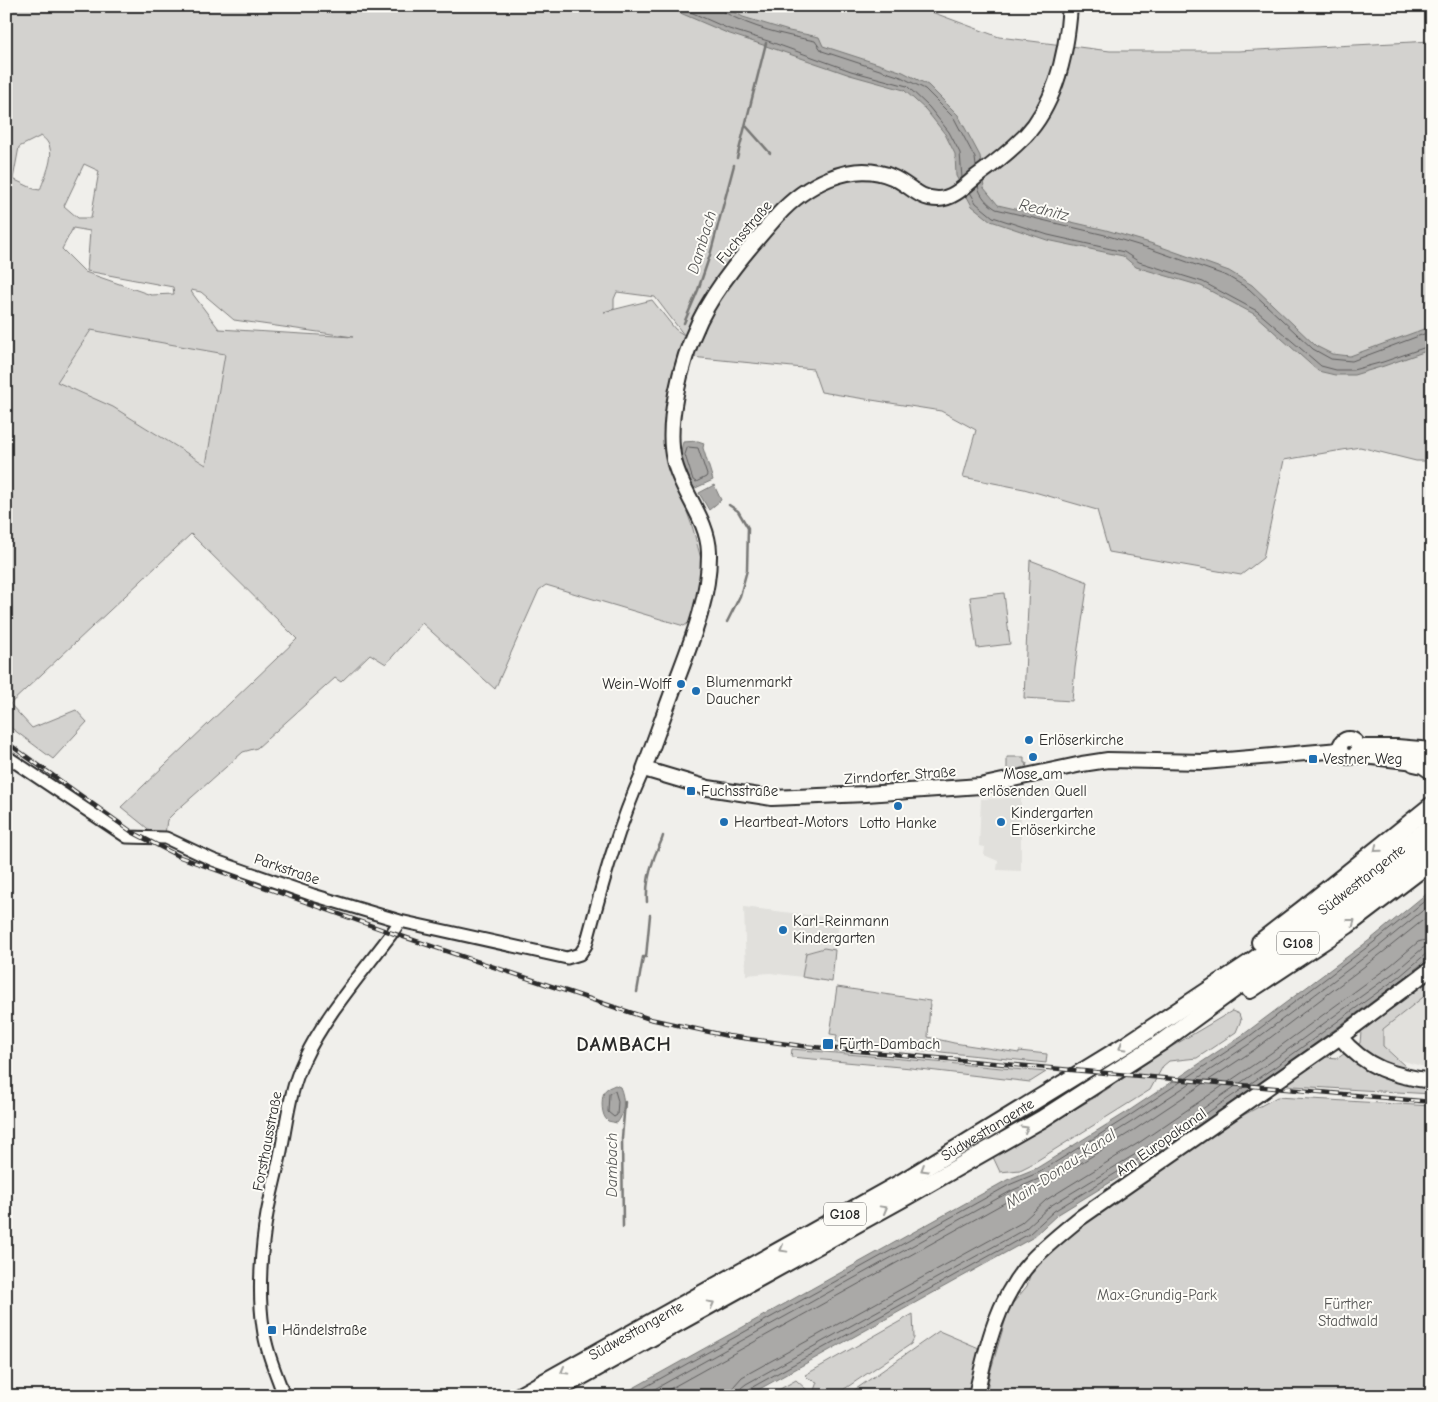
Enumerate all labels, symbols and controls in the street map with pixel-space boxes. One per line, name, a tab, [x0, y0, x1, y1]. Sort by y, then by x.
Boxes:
water label: Rednitz	[1017, 195, 1072, 225]
street label: Fuchsstraße	[712, 196, 776, 267]
water label: Dambach	[684, 209, 720, 276]
place label: Blumenmarkt Daucher	[706, 673, 793, 708]
place label: Wein-Wolff	[602, 675, 672, 693]
marker: Wein-Wolff	[675, 678, 687, 690]
marker: Blumenmarkt Daucher	[690, 685, 702, 697]
place label: Erlöserkirche	[1039, 731, 1124, 749]
marker: Erlöserkirche	[1023, 734, 1035, 746]
place label: Vestner Weg	[1323, 750, 1402, 768]
marker: Mose am erlösenden Quell	[1027, 751, 1039, 763]
marker: Vestner Weg	[1307, 753, 1319, 765]
street label: Zirndorfer Straße	[844, 762, 957, 788]
place label: Mose am erlösenden Quell	[979, 765, 1087, 800]
place label: Fuchsstraße	[701, 782, 779, 800]
marker: Fuchsstraße	[685, 785, 697, 797]
marker: Lotto Hanke	[892, 800, 904, 812]
place label: Kindergarten Erlöserkirche	[1011, 804, 1096, 839]
place label: Heartbeat-Motors	[734, 813, 848, 831]
place label: Lotto Hanke	[859, 814, 937, 832]
marker: Heartbeat-Motors	[718, 816, 730, 828]
marker: Kindergarten Erlöserkirche	[995, 816, 1007, 828]
street label: Südwesttangente	[1314, 840, 1409, 919]
one-way arrow	[1374, 843, 1383, 851]
street label: Parkstraße	[252, 849, 323, 889]
place label: Karl-Reinmann Kindergarten	[793, 912, 889, 947]
one-way arrow	[1346, 919, 1356, 928]
marker: Karl-Reinmann Kindergarten	[777, 924, 789, 936]
road number: G108	[1277, 931, 1319, 954]
district label: DAMBACH	[576, 1033, 672, 1056]
place label: Fürth-Dambach	[839, 1035, 940, 1053]
marker: Fürth-Dambach	[821, 1037, 835, 1051]
one-way arrow	[1119, 1041, 1128, 1051]
street label: Forsthausstraße	[249, 1089, 286, 1192]
street label: Südwesttangente	[938, 1094, 1038, 1165]
street label: Am Europakanal	[1112, 1104, 1210, 1180]
water label: Main-Donau-Kanal	[1001, 1125, 1120, 1213]
one-way arrow	[1020, 1125, 1029, 1135]
water label: Dambach	[603, 1133, 621, 1197]
one-way arrow	[920, 1162, 929, 1172]
road number: G108	[824, 1202, 866, 1226]
one-way arrow	[878, 1205, 887, 1215]
one-way arrow	[779, 1243, 788, 1253]
park label: Max-Grundig-Park	[1097, 1286, 1218, 1304]
park label: Fürther Stadtwald	[1318, 1295, 1378, 1330]
street label: Südwesttangente	[585, 1297, 687, 1364]
one-way arrow	[705, 1301, 714, 1311]
place label: Händelstraße	[282, 1321, 367, 1339]
marker: Händelstraße	[266, 1324, 278, 1336]
one-way arrow	[561, 1364, 570, 1374]

